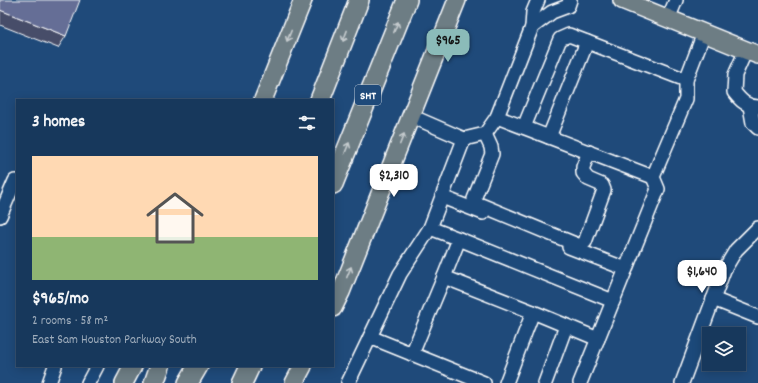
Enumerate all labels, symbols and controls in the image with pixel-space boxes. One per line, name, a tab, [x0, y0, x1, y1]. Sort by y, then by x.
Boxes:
one-way arrow	[392, 22, 400, 34]
pin: $965	[424, 29, 472, 63]
one-way arrow	[284, 30, 292, 42]
one-way arrow	[340, 30, 348, 42]
text: $965	[436, 32, 460, 51]
road number: SHT	[355, 85, 381, 105]
text: 3 homes	[32, 111, 85, 135]
icon: filters	[296, 112, 318, 134]
one-way arrow	[399, 133, 407, 145]
one-way arrow	[344, 142, 352, 154]
pin: $2,310	[361, 164, 427, 198]
text: $2,310	[379, 167, 409, 186]
icon: home	[139, 182, 211, 254]
pin: $1,640	[669, 260, 735, 294]
text: $1,640	[687, 263, 717, 282]
one-way arrow	[346, 267, 353, 279]
text: $965/mo	[32, 288, 89, 312]
text: 2 rooms · 58 m²	[32, 312, 108, 331]
map controls	[702, 327, 746, 371]
button: layers	[702, 327, 746, 371]
text: East Sam Houston Parkway South	[32, 331, 197, 350]

